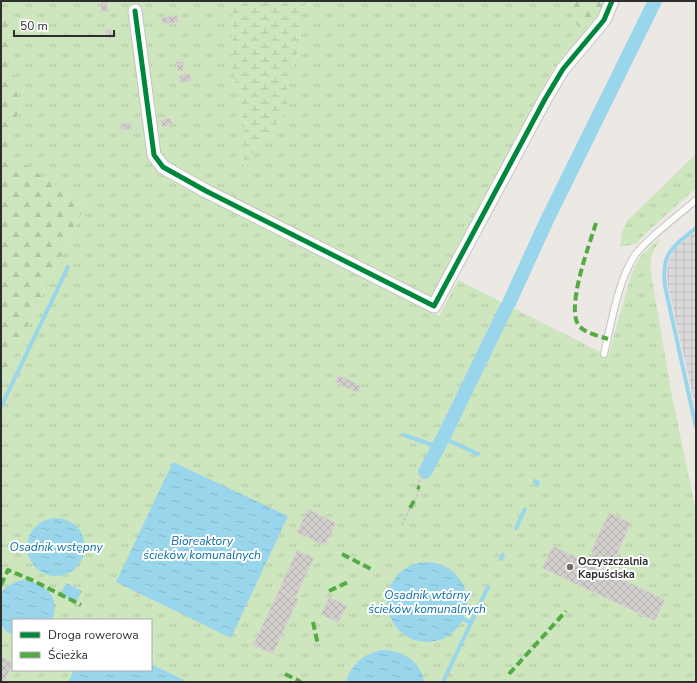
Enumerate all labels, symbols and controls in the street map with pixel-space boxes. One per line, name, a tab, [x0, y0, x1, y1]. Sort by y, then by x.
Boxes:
scale bar	[14, 12, 114, 38]
text: 50 m	[20, 18, 48, 34]
water label: Bioreaktory ścieków komunalnych	[143, 533, 261, 563]
water label: Osadnik wstępny	[9, 539, 103, 555]
place label: Oczyszczalnia Kapuściska	[578, 554, 648, 582]
marker: Oczyszczalnia Kapuściska	[565, 562, 575, 572]
water label: Osadnik wtórny ścieków komunalnych	[368, 587, 486, 617]
legend	[12, 619, 152, 671]
text: Droga rowerowa	[48, 627, 139, 643]
text: Ścieżka	[48, 647, 88, 663]

